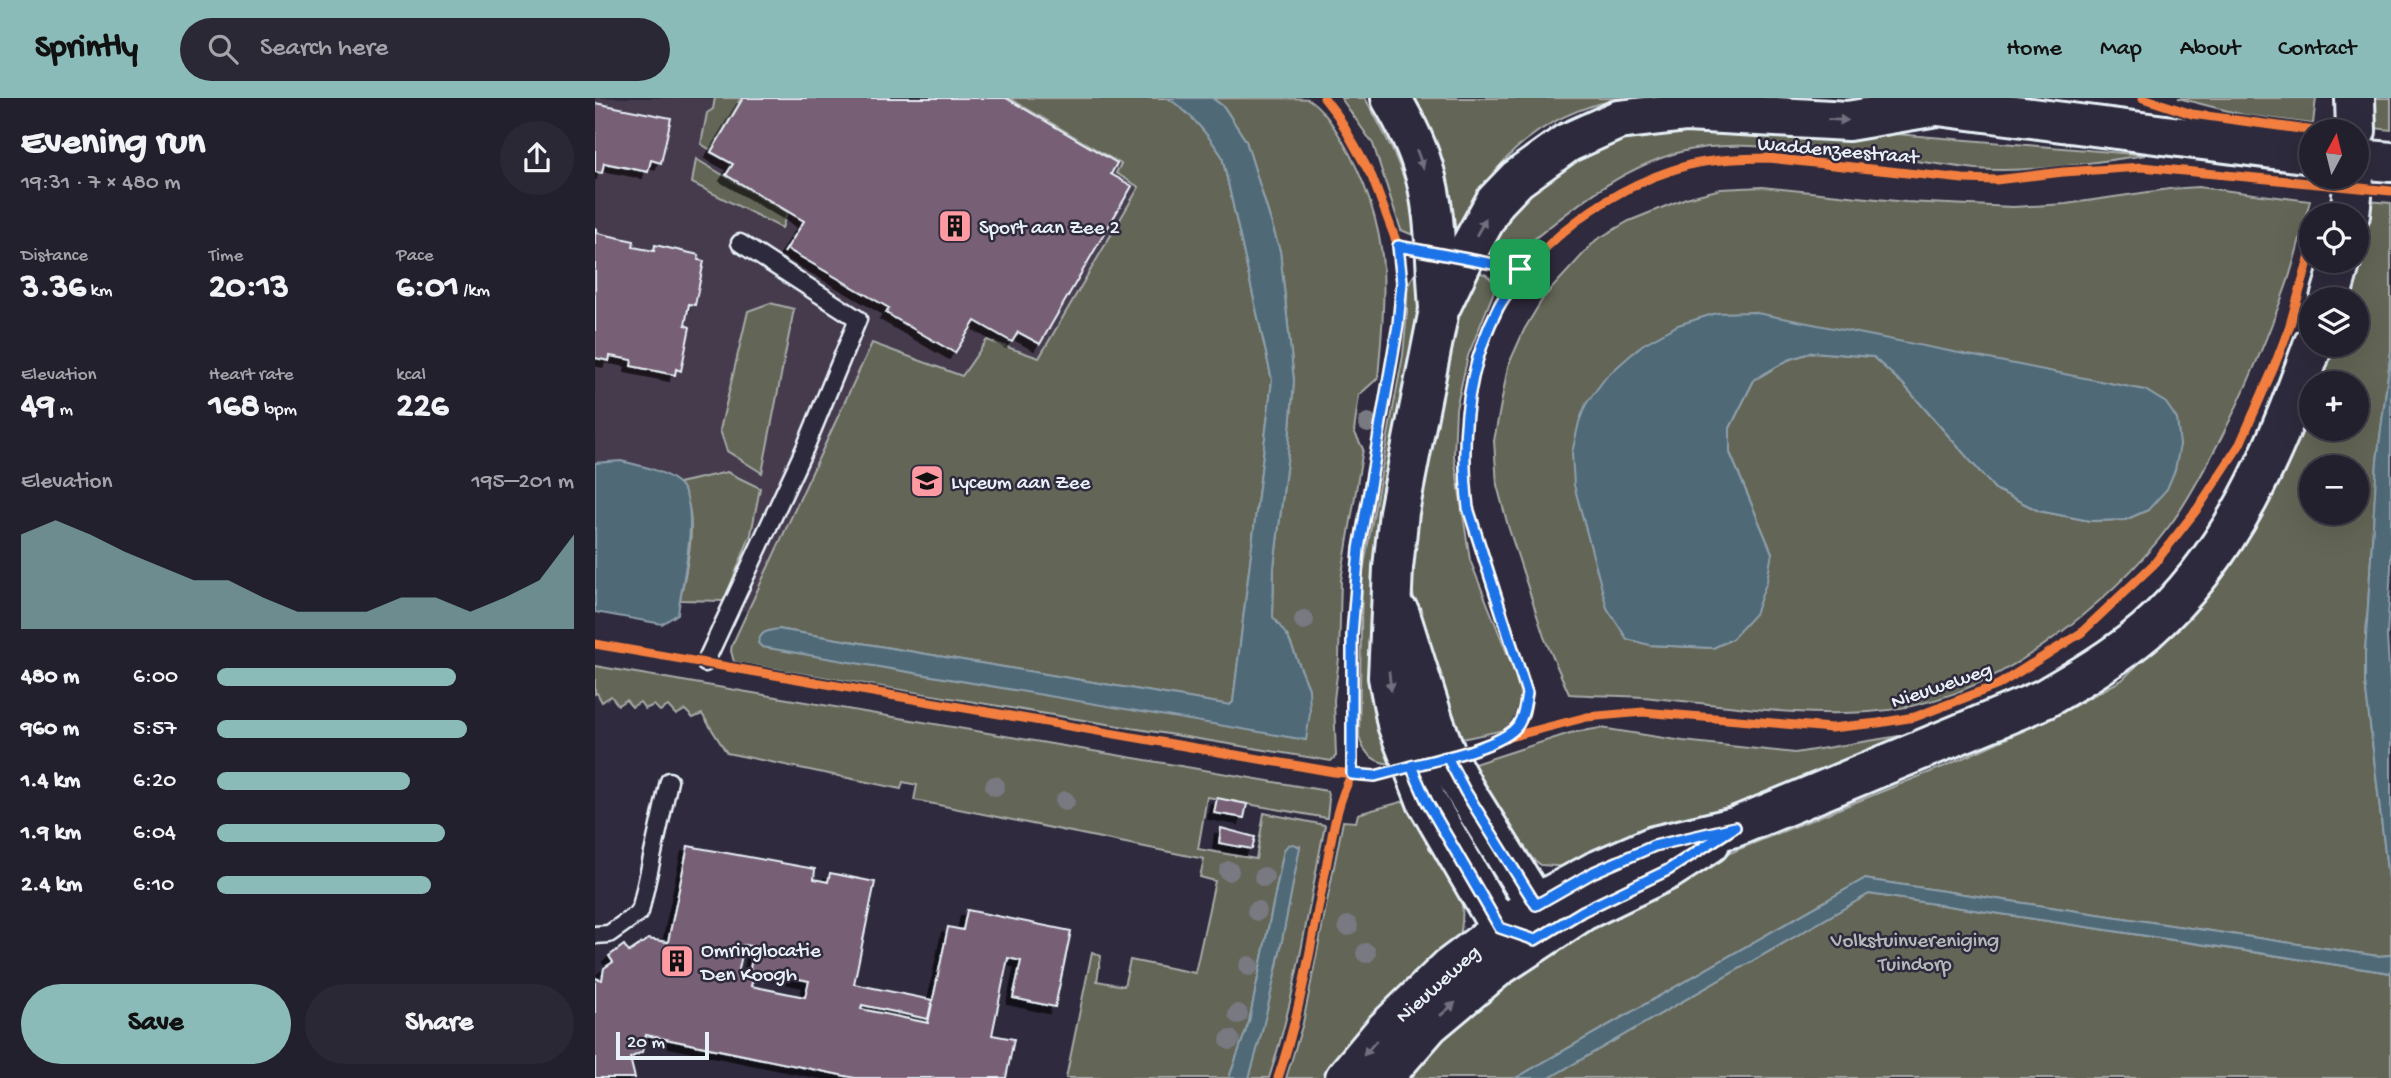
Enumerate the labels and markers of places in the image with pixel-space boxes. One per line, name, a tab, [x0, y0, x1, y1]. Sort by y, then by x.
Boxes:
building icon: Sport aan Zee 2	[936, 207, 974, 245]
place label: Sport aan Zee 2	[979, 217, 1120, 242]
pin	[1490, 239, 1550, 299]
school or university icon: Lyceum aan Zee	[908, 462, 946, 500]
place label: Lyceum aan Zee	[951, 472, 1091, 497]
place label: Omringlocatie Den Koogh	[699, 940, 822, 989]
building icon: Omringlocatie Den Koogh	[658, 942, 696, 980]

